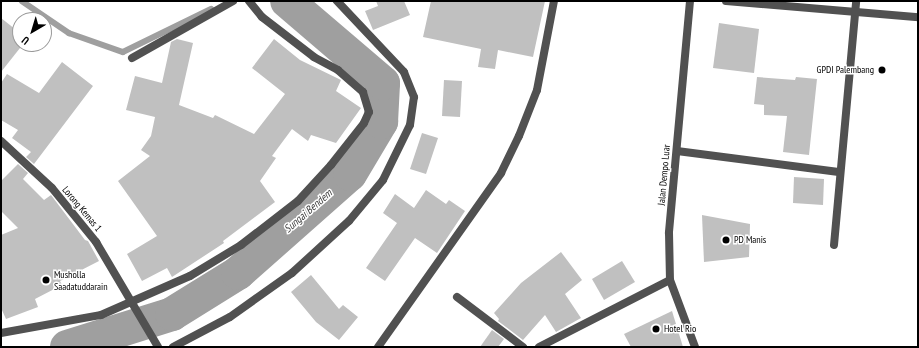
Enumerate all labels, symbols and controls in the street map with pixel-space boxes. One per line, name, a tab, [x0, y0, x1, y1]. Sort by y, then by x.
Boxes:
north arrow	[12, 12, 52, 52]
text: U	[19, 33, 32, 48]
place label: GPDI Palembang	[817, 64, 874, 76]
marker: GPDI Palembang	[877, 65, 887, 75]
street label: Jalan Dempo Luar	[655, 144, 673, 206]
street label: Lorong Kemas 1	[60, 184, 104, 234]
water label: Sungai Bendem	[281, 187, 335, 235]
place label: PD Manis	[734, 234, 766, 246]
marker: PD Manis	[721, 235, 731, 245]
place label: Musholla Saadatuddarain	[54, 268, 108, 292]
marker: Musholla Saadatuddarain	[41, 275, 51, 285]
place label: Hotel Rio	[664, 323, 696, 335]
marker: Hotel Rio	[651, 324, 661, 334]

